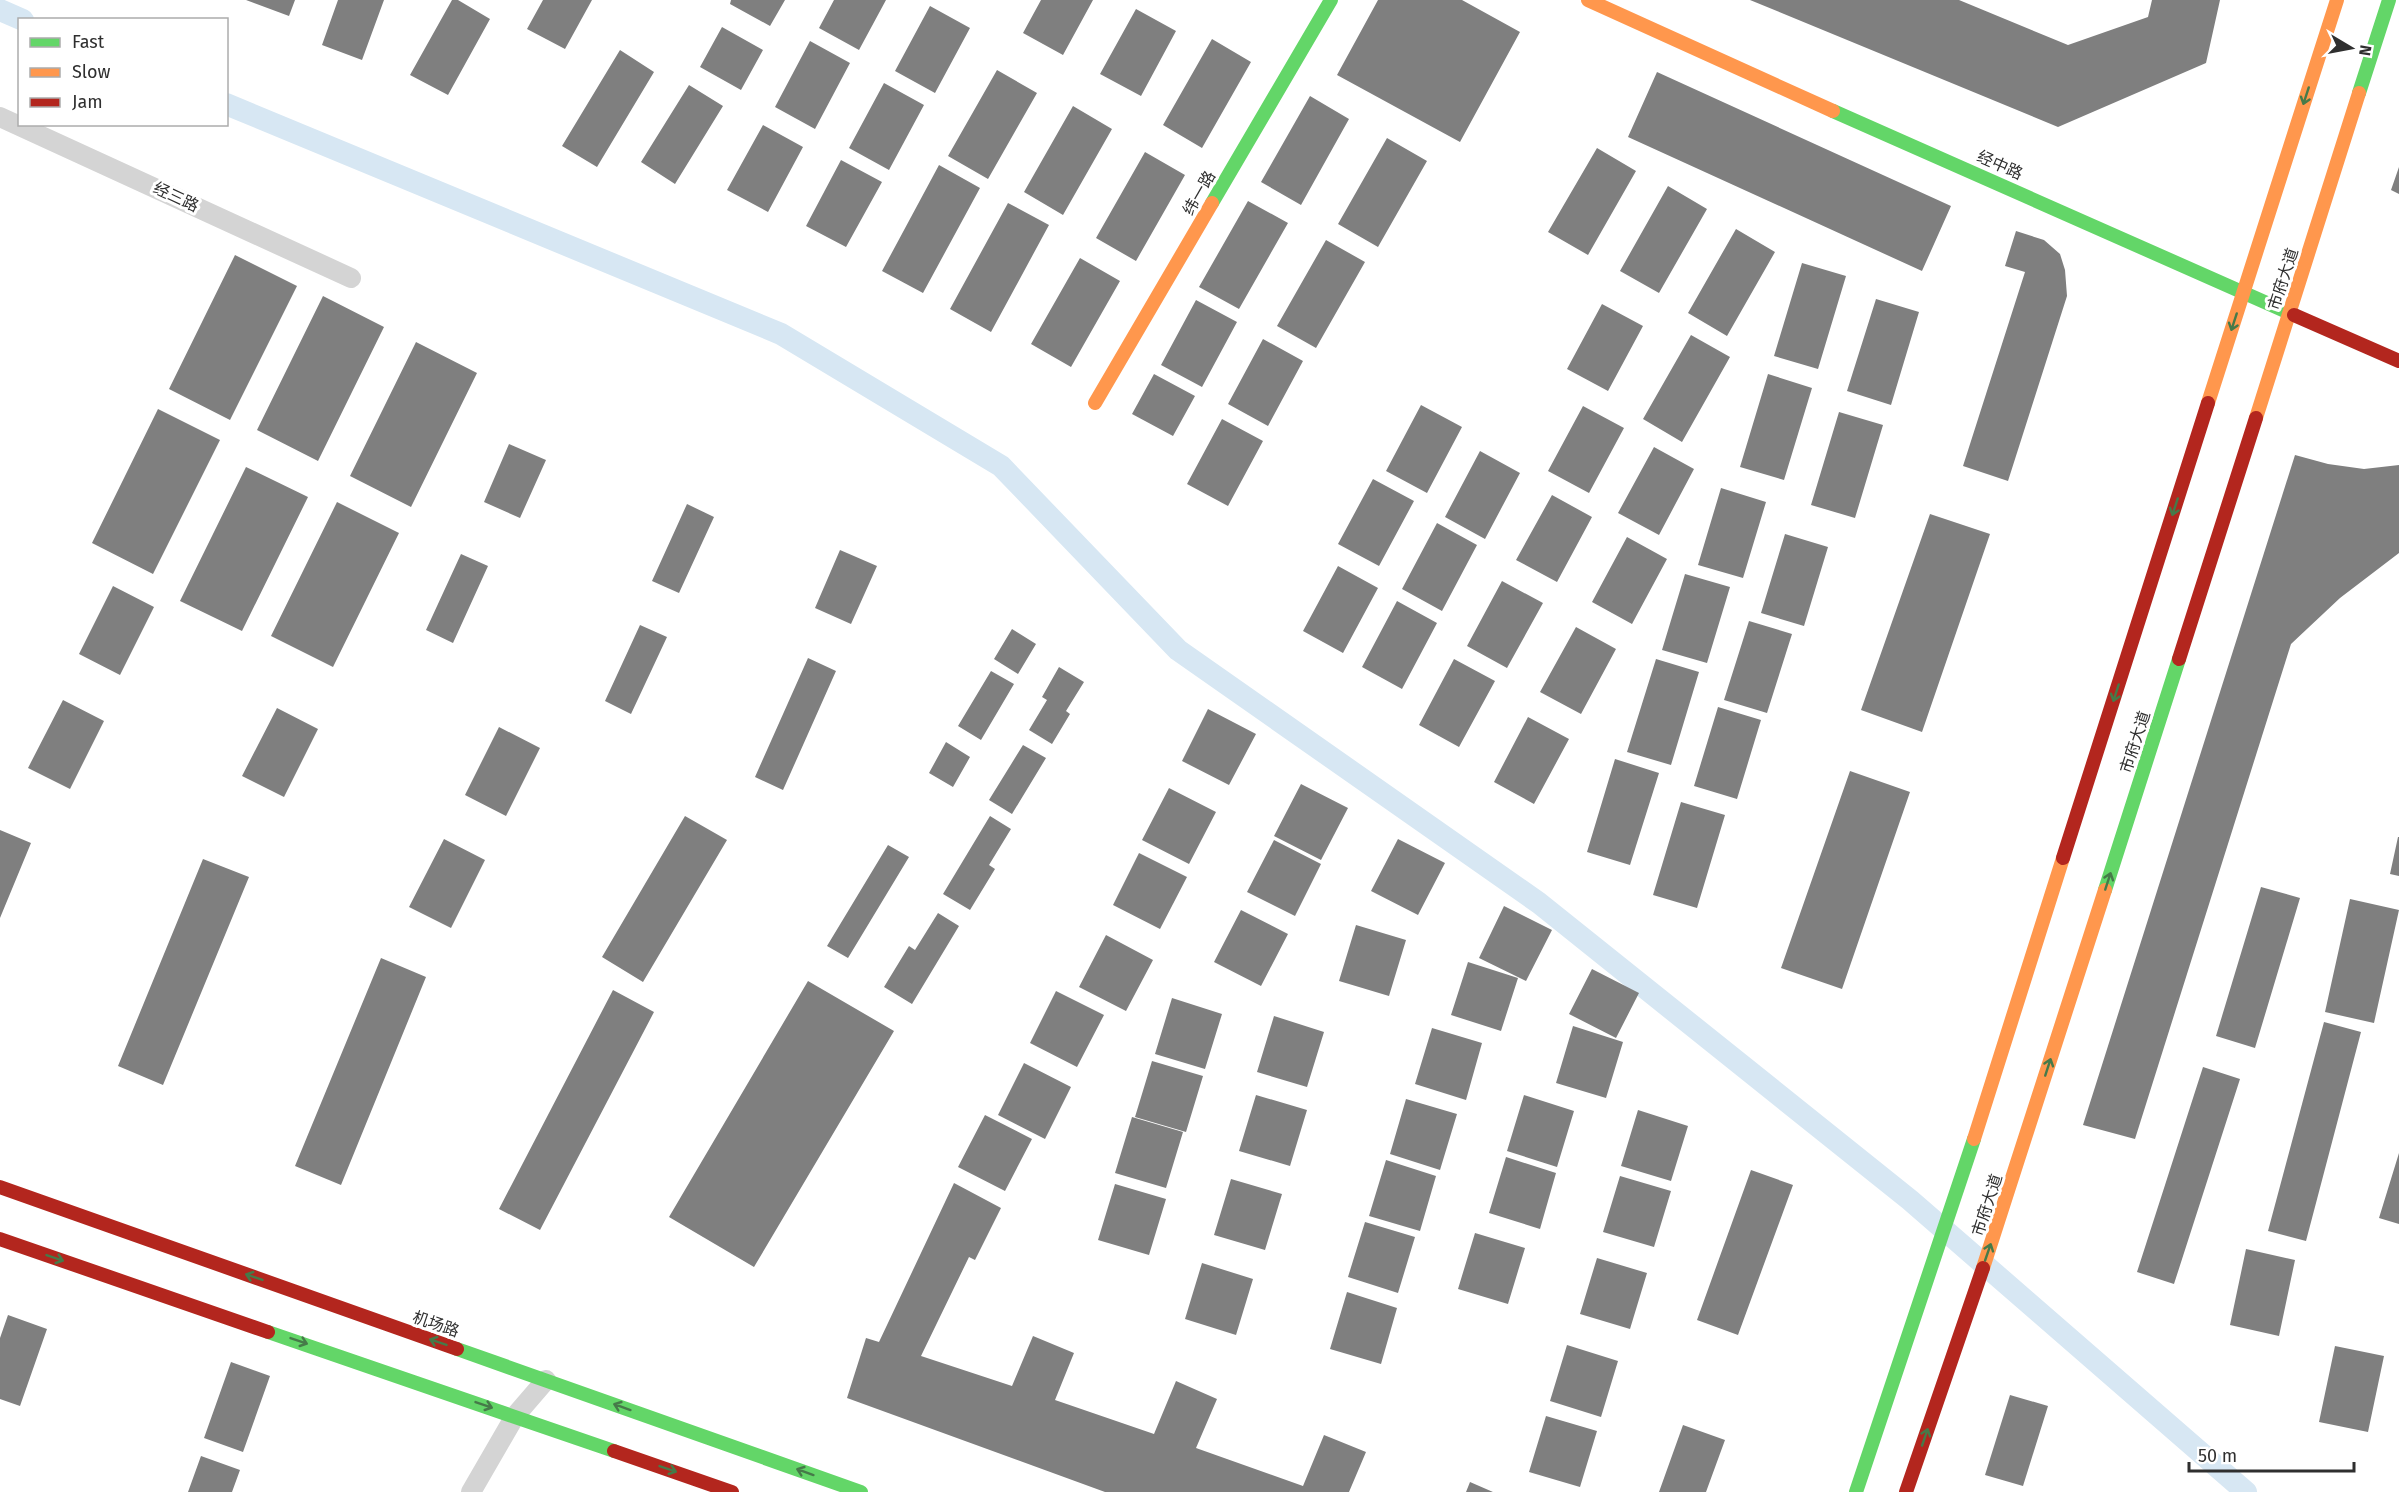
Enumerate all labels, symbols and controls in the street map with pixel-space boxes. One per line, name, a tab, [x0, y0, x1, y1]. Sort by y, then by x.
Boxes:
legend	[18, 18, 228, 126]
north arrow	[2321, 18, 2381, 78]
text: Fast	[72, 31, 105, 53]
text: N	[2355, 44, 2376, 57]
text: Slow	[72, 61, 111, 83]
one-way arrow	[2300, 86, 2311, 105]
text: Jam	[72, 91, 103, 113]
street label: 经中路	[1974, 147, 2026, 183]
street label: 纬一路	[1179, 167, 1219, 219]
street label: 经三路	[150, 178, 202, 216]
street label: 市府大道	[2264, 246, 2302, 312]
one-way arrow	[2228, 312, 2239, 331]
one-way arrow	[2169, 497, 2180, 516]
one-way arrow	[2110, 683, 2121, 702]
street label: 市府大道	[2116, 709, 2154, 775]
one-way arrow	[2103, 872, 2114, 891]
one-way arrow	[2044, 1058, 2055, 1077]
street label: 市府大道	[1968, 1172, 2006, 1238]
one-way arrow	[1984, 1243, 1995, 1262]
one-way arrow	[45, 1253, 64, 1264]
one-way arrow	[245, 1270, 264, 1281]
street label: 机场路	[410, 1307, 462, 1341]
one-way arrow	[429, 1335, 448, 1346]
one-way arrow	[289, 1337, 308, 1348]
one-way arrow	[474, 1400, 493, 1411]
one-way arrow	[613, 1401, 632, 1412]
one-way arrow	[1921, 1428, 1932, 1447]
scale bar	[2189, 1435, 2354, 1473]
text: 50 m	[2198, 1445, 2237, 1467]
one-way arrow	[658, 1465, 677, 1476]
one-way arrow	[797, 1466, 815, 1477]

